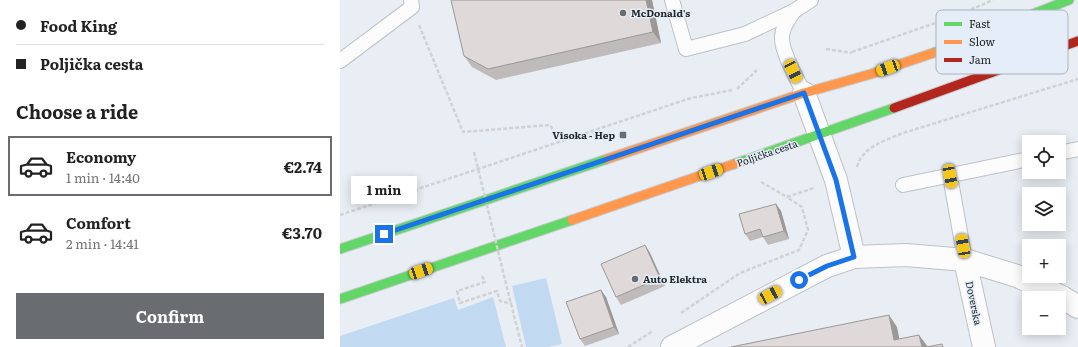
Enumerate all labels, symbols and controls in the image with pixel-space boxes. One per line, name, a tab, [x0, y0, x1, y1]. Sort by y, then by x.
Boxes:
place label: McDonald's	[631, 5, 690, 20]
marker: McDonald's	[618, 8, 628, 18]
legend	[936, 10, 1068, 74]
text: Food King	[40, 14, 117, 37]
text: Fast	[969, 15, 991, 31]
text: Slow	[969, 33, 995, 49]
text: Jam	[969, 51, 992, 67]
text: Poljička cesta	[40, 52, 143, 75]
car	[782, 58, 804, 84]
car	[875, 58, 901, 78]
text: Choose a ride	[16, 98, 138, 125]
place label: Visoka - Hep	[552, 127, 615, 142]
marker: Visoka - Hep	[618, 130, 628, 140]
street label: Poljička cesta	[734, 135, 800, 170]
map controls	[1022, 135, 1066, 335]
button: locate	[1022, 135, 1066, 179]
text: Economy	[66, 145, 136, 168]
icon: car	[18, 148, 54, 184]
text: €2.74	[284, 155, 322, 178]
car	[698, 162, 724, 182]
car	[942, 163, 958, 189]
text: 1 min · 14:40	[66, 168, 140, 187]
callout: 1 min	[351, 176, 417, 204]
text: 1 min	[367, 180, 401, 199]
button: layers	[1022, 187, 1066, 231]
text: Comfort	[66, 211, 131, 234]
icon: car	[18, 214, 54, 250]
text: €3.70	[282, 221, 322, 244]
route end	[375, 225, 393, 243]
car	[955, 233, 971, 259]
text: 2 min · 14:41	[66, 234, 139, 253]
button: +	[1022, 239, 1066, 283]
car	[408, 261, 434, 281]
place label: Auto Elektra	[643, 271, 707, 286]
route start	[790, 271, 808, 289]
marker: Auto Elektra	[630, 274, 640, 284]
street label: Doverska	[962, 279, 987, 327]
car	[757, 284, 783, 306]
button: −	[1022, 291, 1066, 335]
button: Confirm	[16, 293, 324, 339]

